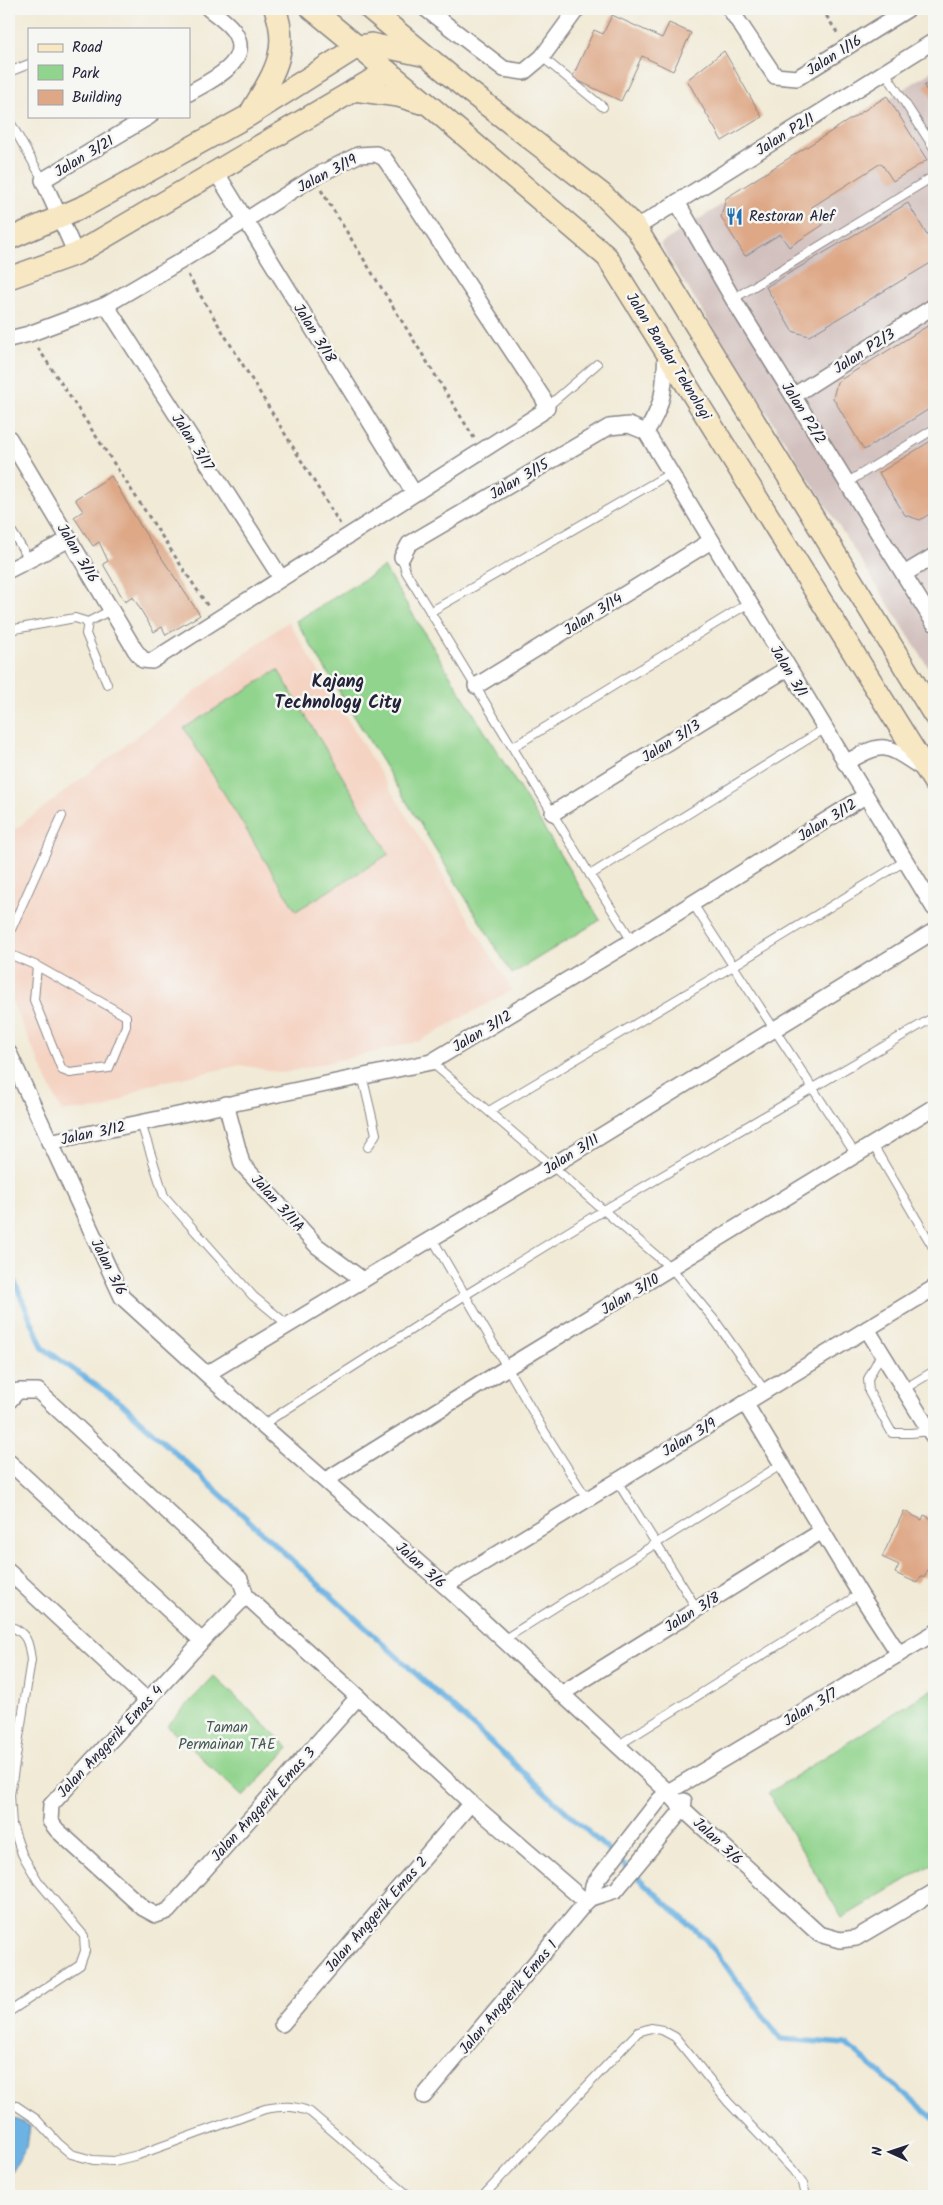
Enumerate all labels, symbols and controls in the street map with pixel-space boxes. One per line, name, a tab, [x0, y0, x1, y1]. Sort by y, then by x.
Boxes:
legend	[28, 28, 190, 118]
street label: Jalan 1/16	[802, 29, 867, 82]
text: Road	[72, 36, 103, 60]
text: Park	[72, 62, 100, 86]
text: Building	[72, 86, 122, 110]
street label: Jalan P2/1	[751, 107, 820, 162]
street label: Jalan 3/21	[50, 129, 119, 184]
street label: Jalan 3/19	[293, 148, 362, 200]
place label: Restoran Alef	[749, 205, 836, 229]
restaurant icon: Restoran Alef	[725, 206, 745, 226]
street label: Jalan Bandar Teknologi	[619, 288, 718, 426]
street label: Jalan 3/18	[286, 299, 342, 369]
street label: Jalan P2/3	[829, 323, 901, 381]
street label: Jalan P2/2	[775, 378, 832, 449]
street label: Jalan 3/17	[165, 409, 220, 477]
street label: Jalan 3/15	[485, 453, 555, 507]
street label: Jalan 3/16	[50, 519, 104, 588]
street label: Jalan 3/14	[559, 587, 628, 642]
street label: Jalan 3/1	[763, 641, 813, 703]
district label: Kajang Technology City	[275, 668, 402, 718]
street label: Jalan 3/13	[637, 714, 706, 769]
street label: Jalan 3/12	[793, 793, 862, 849]
street label: Jalan 3/12	[448, 1005, 517, 1059]
street label: Jalan 3/12	[58, 1115, 128, 1153]
street label: Jalan 3/11	[539, 1128, 604, 1181]
street label: Jalan 3/11A	[245, 1169, 310, 1238]
street label: Jalan 3/6	[84, 1235, 133, 1300]
street label: Jalan 3/10	[597, 1268, 665, 1322]
street label: Jalan 3/9	[658, 1412, 722, 1464]
street label: Jalan 3/6	[390, 1536, 451, 1595]
street label: Jalan 3/8	[660, 1586, 726, 1639]
street label: Jalan Anggerik Emas 4	[52, 1680, 170, 1804]
street label: Jalan 3/7	[779, 1682, 843, 1733]
park label: Taman Permainan TAE	[178, 1716, 277, 1757]
street label: Jalan Anggerik Emas 3	[206, 1742, 322, 1867]
street label: Jalan 3/6	[687, 1812, 748, 1871]
street label: Jalan Anggerik Emas 2	[319, 1851, 434, 1978]
street label: Jalan Anggerik Emas 1	[454, 1935, 564, 2060]
north arrow	[866, 2128, 916, 2178]
text: N	[867, 2146, 889, 2156]

